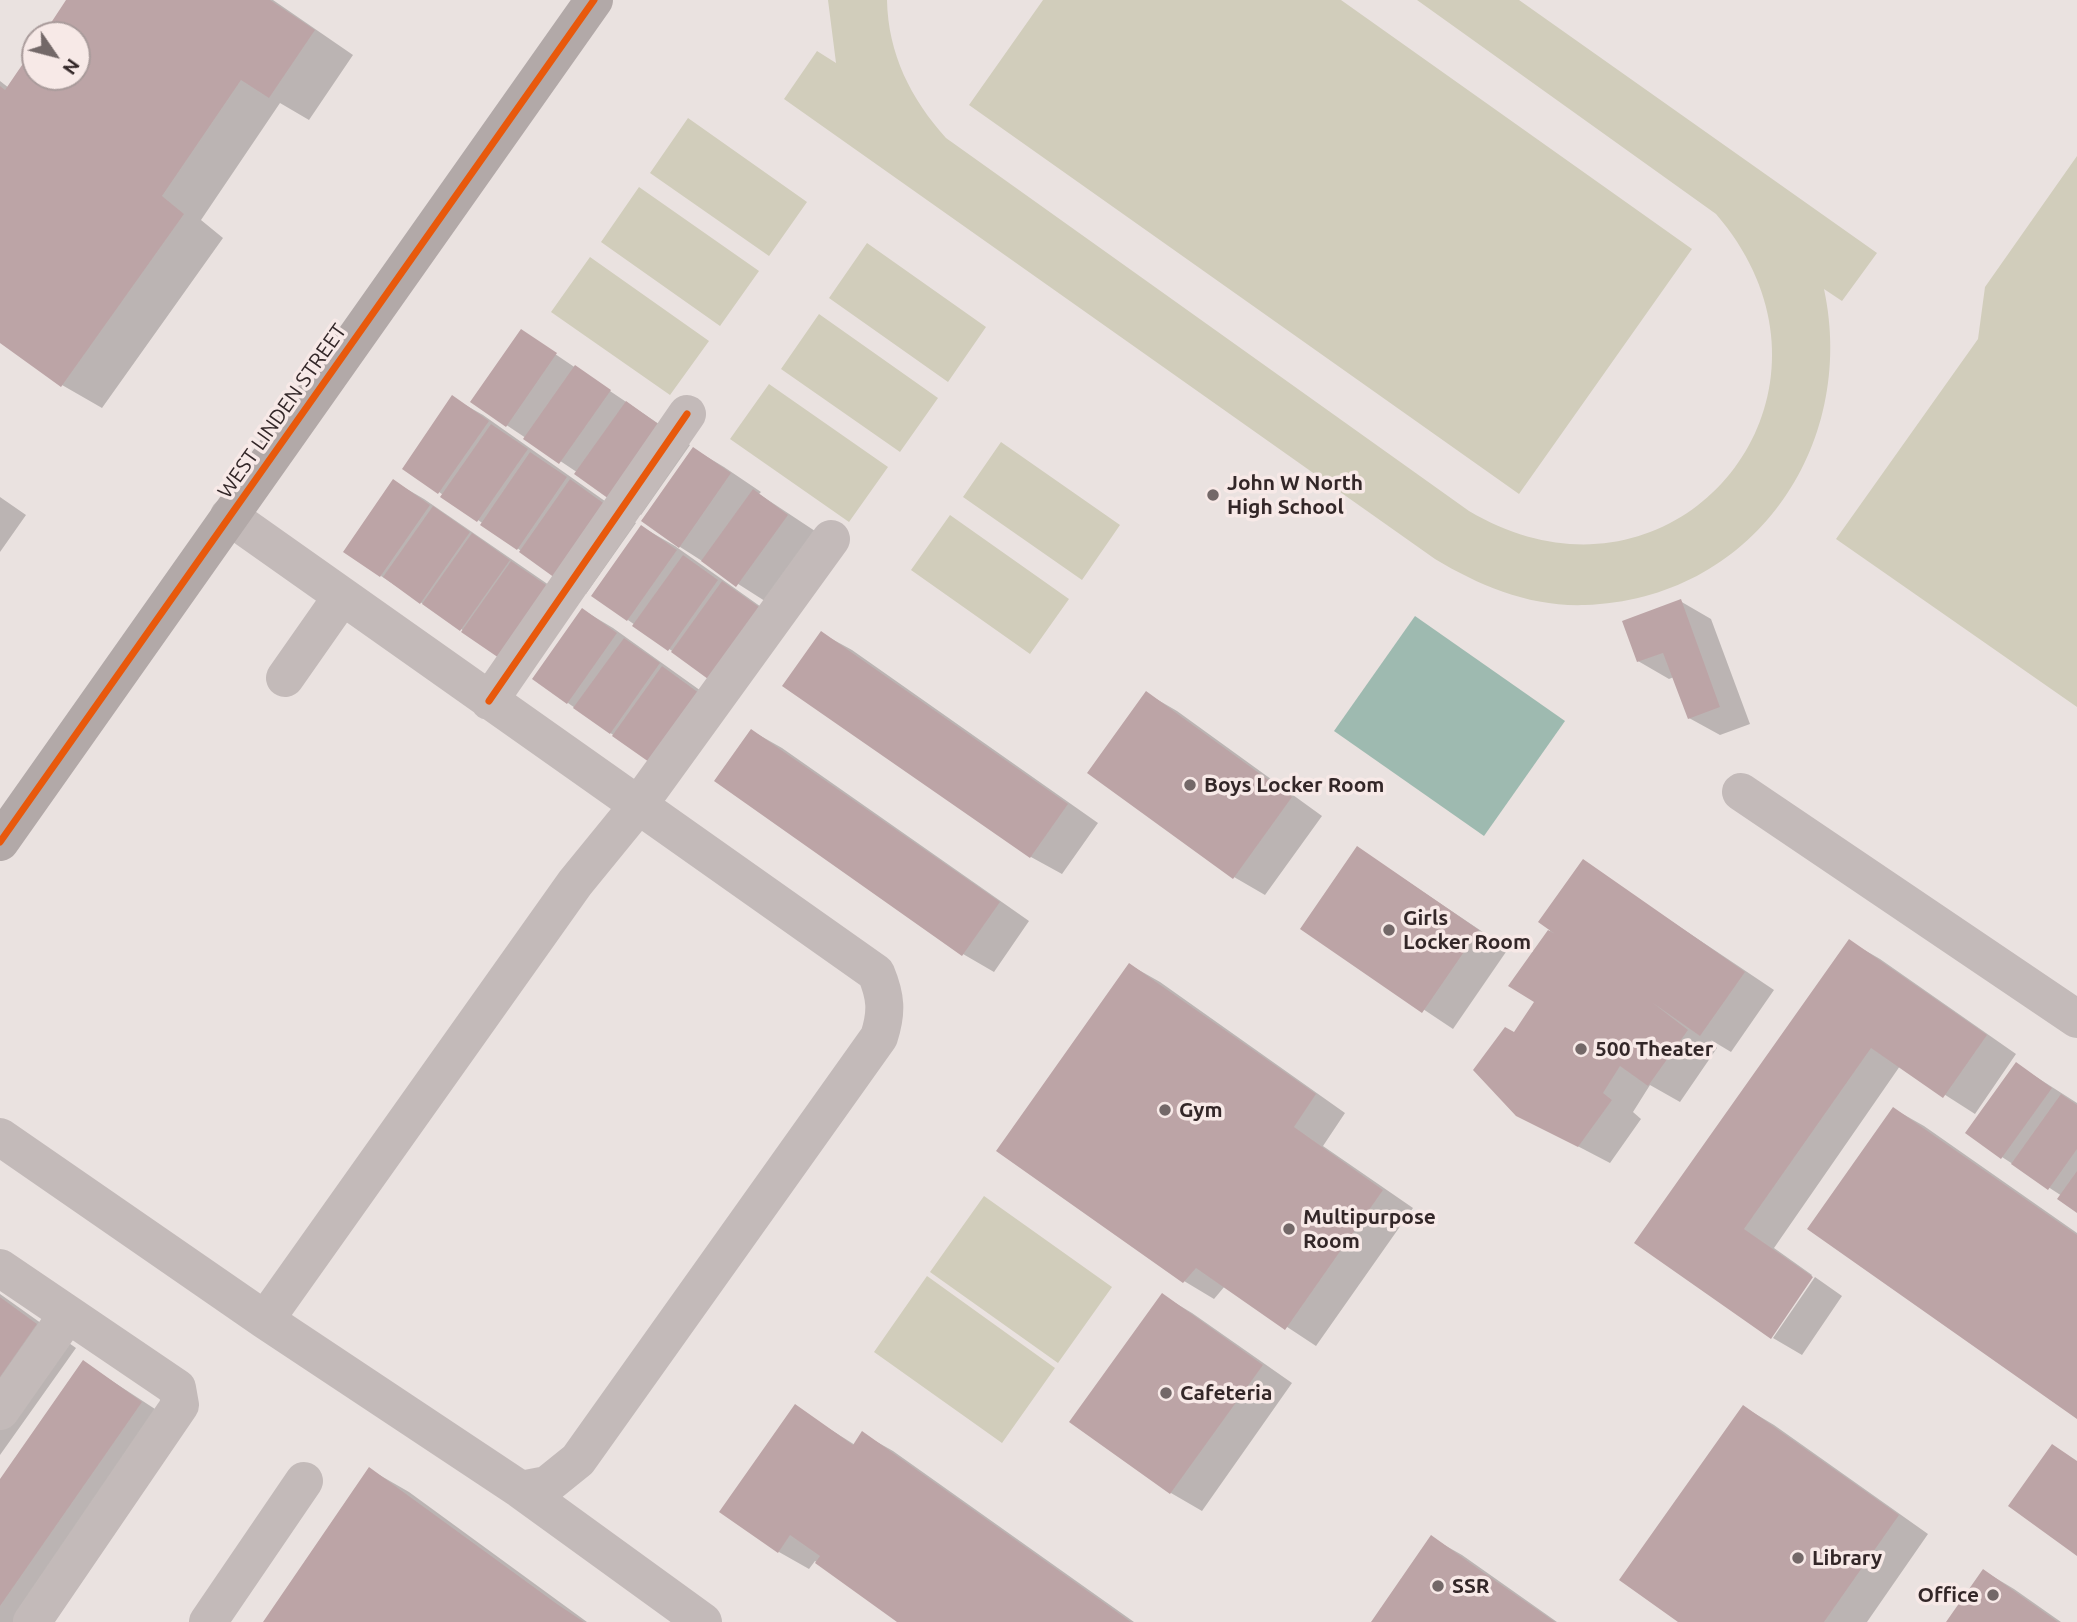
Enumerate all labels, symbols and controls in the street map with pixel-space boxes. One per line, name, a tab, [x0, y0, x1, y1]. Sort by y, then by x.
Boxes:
north arrow	[21, 21, 91, 91]
text: N	[58, 55, 85, 79]
street label: WEST LINDEN STREET	[212, 319, 352, 503]
place label: John W North High School	[1227, 470, 1363, 520]
marker: John W North High School	[1205, 487, 1221, 503]
place label: Boys Locker Room	[1204, 772, 1384, 798]
marker: Boys Locker Room	[1182, 777, 1198, 793]
place label: Girls Locker Room	[1403, 905, 1531, 955]
marker: Girls Locker Room	[1381, 922, 1397, 938]
place label: 500 Theater	[1595, 1036, 1713, 1062]
marker: 500 Theater	[1573, 1041, 1589, 1057]
place label: Gym	[1179, 1097, 1223, 1123]
marker: Gym	[1157, 1102, 1173, 1118]
place label: Multipurpose Room	[1303, 1204, 1436, 1254]
marker: Multipurpose Room	[1281, 1221, 1297, 1237]
place label: Cafeteria	[1180, 1380, 1272, 1406]
marker: Cafeteria	[1158, 1385, 1174, 1401]
place label: Library	[1812, 1545, 1882, 1571]
marker: Library	[1790, 1550, 1806, 1566]
place label: SSR	[1452, 1573, 1490, 1599]
marker: SSR	[1430, 1578, 1446, 1594]
place label: Office	[1917, 1582, 1979, 1608]
marker: Office	[1985, 1587, 2001, 1603]

